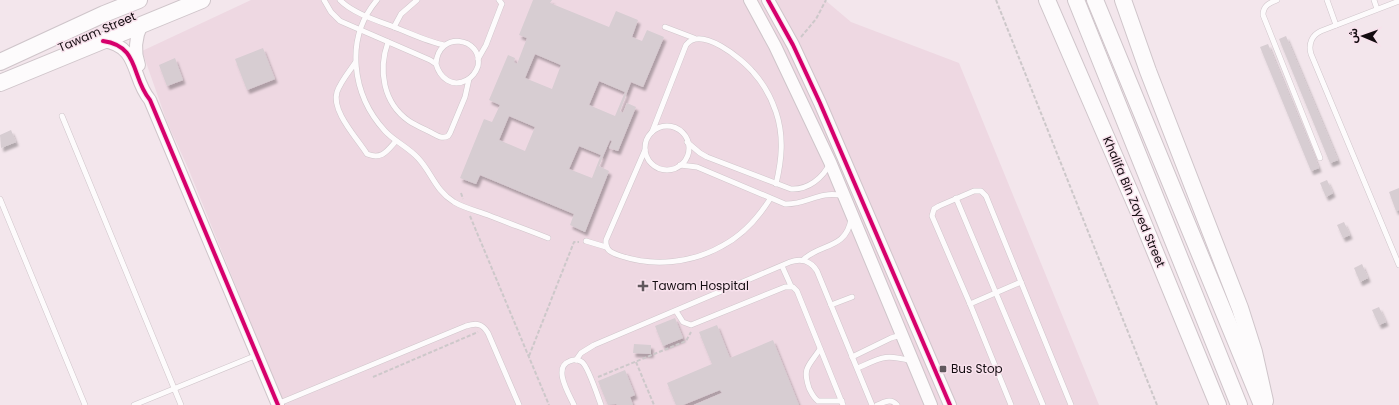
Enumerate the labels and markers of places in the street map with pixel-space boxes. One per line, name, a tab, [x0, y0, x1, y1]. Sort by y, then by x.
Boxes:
place label: Tawam Hospital	[652, 277, 749, 294]
marker: Tawam Hospital	[637, 280, 649, 292]
place label: Bus Stop	[951, 360, 1003, 377]
marker: Bus Stop	[938, 364, 948, 374]

